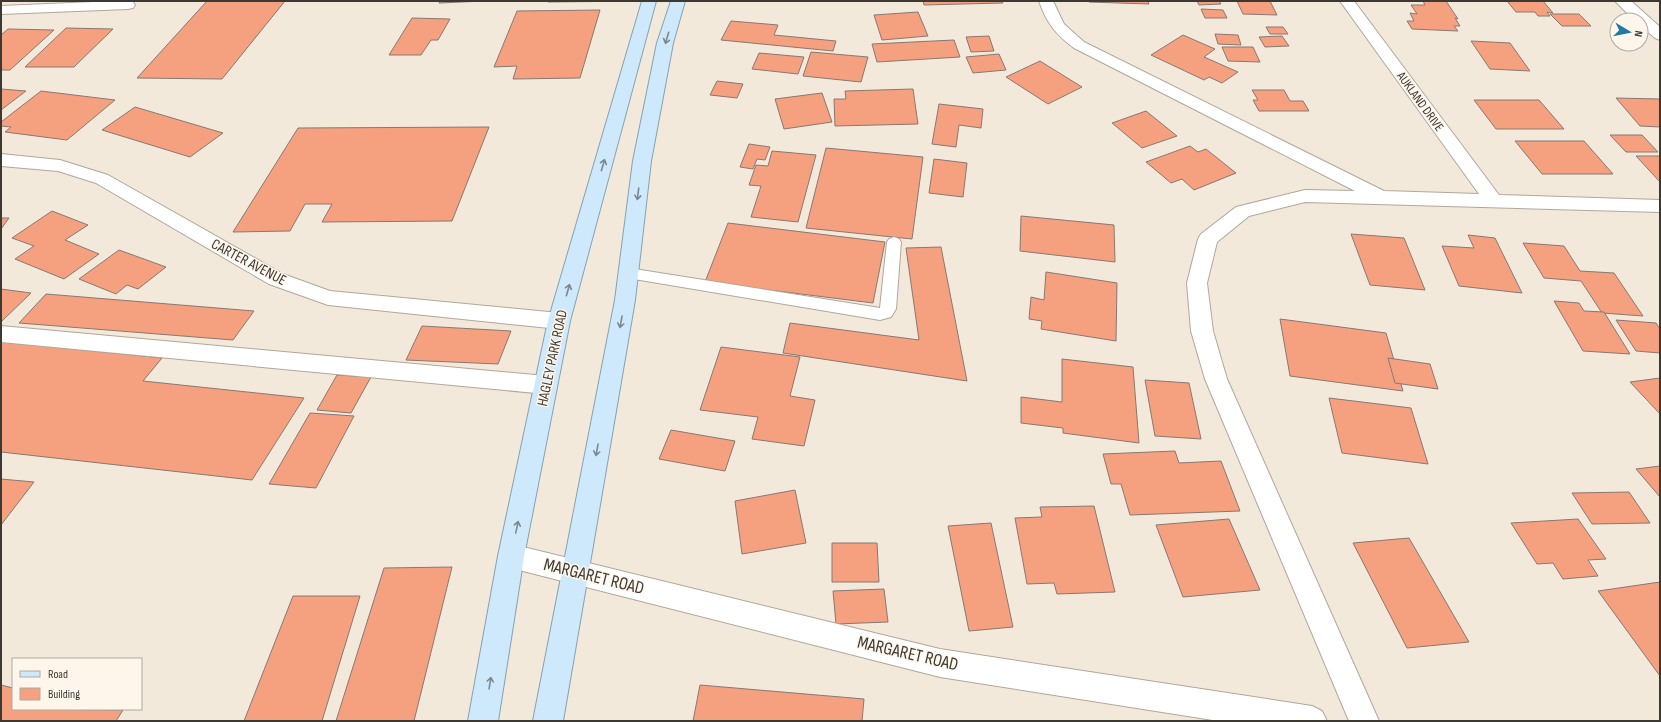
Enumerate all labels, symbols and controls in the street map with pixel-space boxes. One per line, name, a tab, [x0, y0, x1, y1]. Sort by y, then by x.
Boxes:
north arrow	[1609, 12, 1649, 52]
text: N	[1631, 30, 1645, 38]
one-way arrow	[663, 32, 670, 45]
street label: AUKLAND DRIVE	[1393, 68, 1447, 134]
one-way arrow	[600, 159, 607, 172]
one-way arrow	[634, 187, 642, 200]
street label: CARTER AVENUE	[208, 235, 290, 290]
one-way arrow	[565, 284, 572, 297]
street label: HAGLEY PARK ROAD	[533, 308, 572, 408]
one-way arrow	[617, 316, 625, 329]
one-way arrow	[593, 443, 601, 456]
one-way arrow	[513, 521, 521, 534]
street label: MARGARET ROAD	[541, 554, 646, 599]
street label: MARGARET ROAD	[855, 632, 960, 675]
legend	[12, 658, 142, 710]
text: Road	[48, 667, 68, 682]
one-way arrow	[486, 676, 494, 689]
text: Building	[48, 687, 80, 702]

